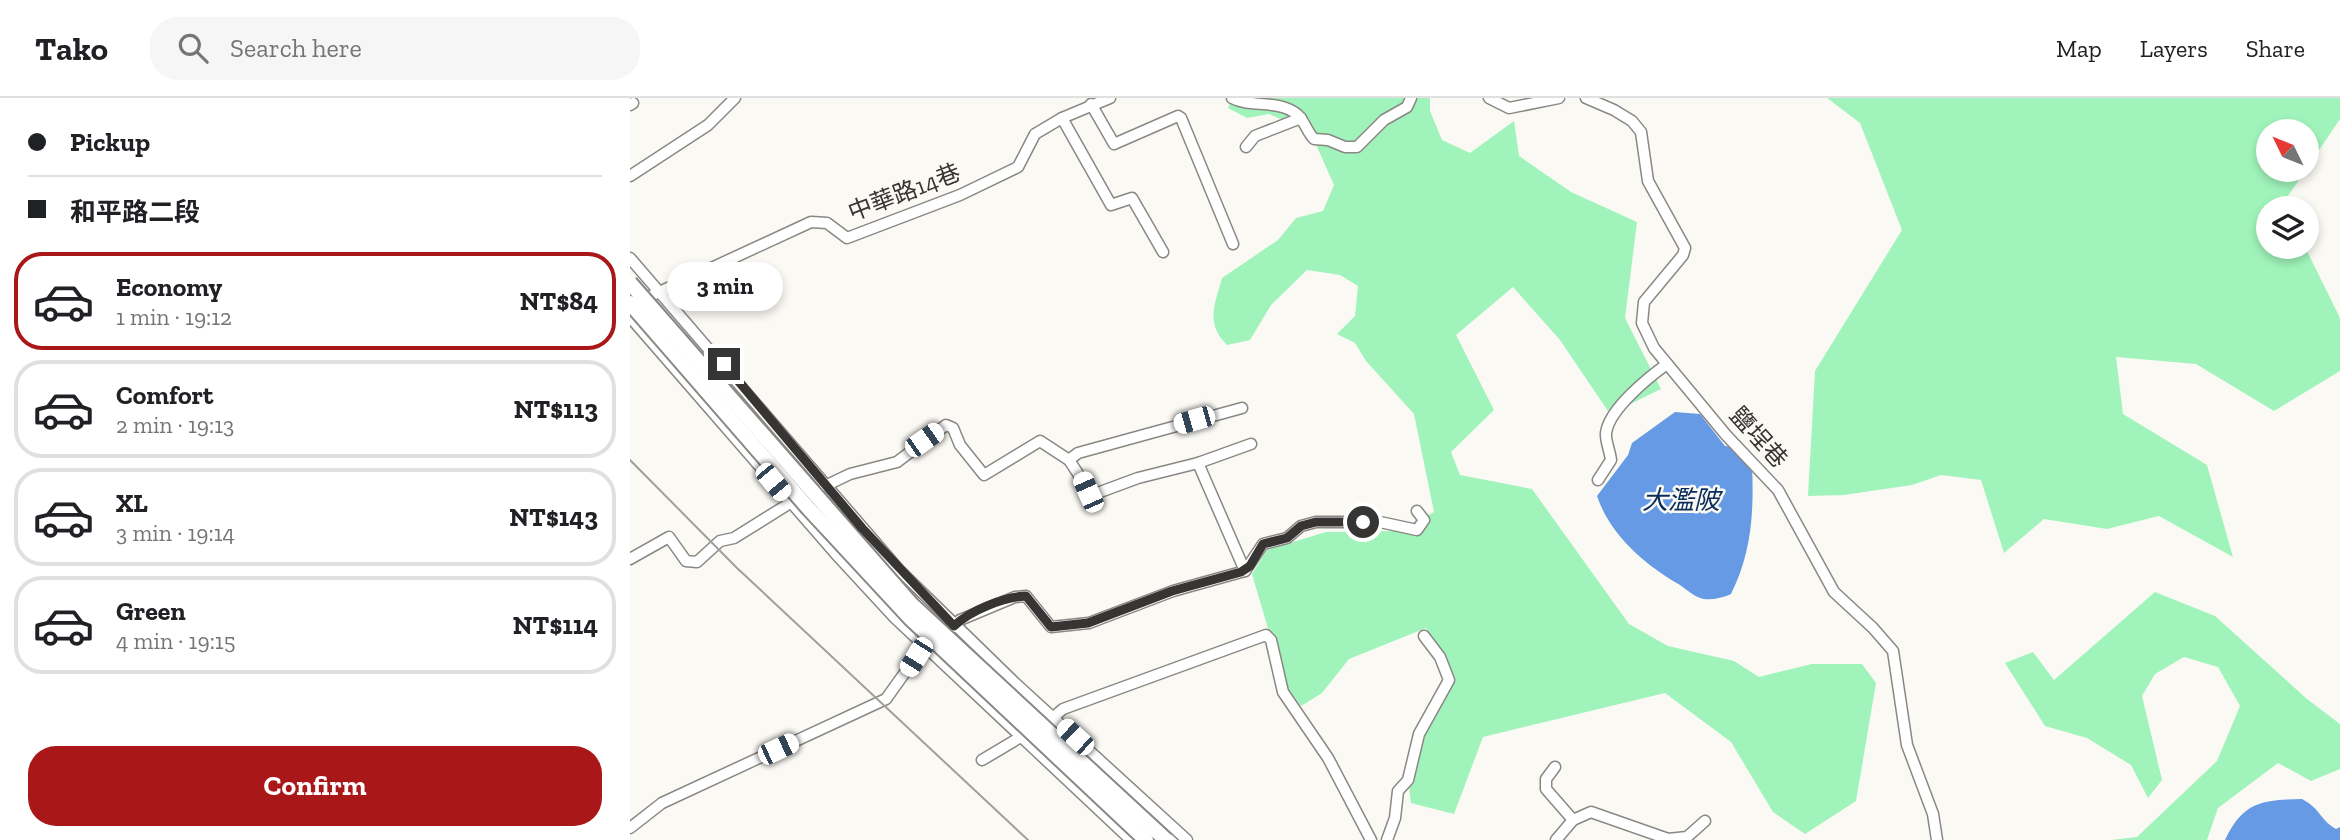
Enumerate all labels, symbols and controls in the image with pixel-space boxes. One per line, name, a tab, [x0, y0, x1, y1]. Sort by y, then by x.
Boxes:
search box	[150, 17, 640, 80]
text: Tako	[35, 29, 108, 68]
icon: search	[174, 29, 212, 67]
text: Search here	[230, 32, 362, 64]
text: Map	[2056, 34, 2102, 63]
text: Layers	[2140, 34, 2208, 63]
text: Share	[2246, 34, 2305, 63]
north arrow	[2256, 119, 2319, 182]
map controls	[2256, 119, 2319, 259]
text: Pickup	[70, 126, 150, 158]
street label: 中華路14巷	[844, 157, 964, 227]
text: 和平路二段	[70, 196, 200, 228]
button: layers	[2256, 196, 2319, 259]
callout: 3 min	[666, 262, 782, 312]
icon: car	[32, 270, 95, 333]
text: Economy	[116, 271, 222, 303]
text: 3 min	[696, 272, 754, 300]
text: NT$84	[520, 285, 598, 317]
text: 1 min · 19:12	[116, 303, 232, 331]
route end	[708, 348, 740, 380]
icon: car	[32, 378, 95, 441]
text: Comfort	[116, 379, 213, 411]
text: NT$113	[514, 393, 598, 425]
street label: 鹽埕巷	[1724, 401, 1794, 473]
car	[1171, 404, 1218, 436]
text: 2 min · 19:13	[116, 411, 234, 439]
car	[901, 419, 948, 461]
car	[752, 459, 795, 505]
car	[1070, 469, 1107, 515]
water label: 大濫陂	[1642, 484, 1724, 516]
icon: car	[32, 486, 95, 549]
text: XL	[116, 487, 148, 519]
text: NT$143	[509, 501, 598, 533]
route start	[1347, 506, 1379, 538]
text: 3 min · 19:14	[116, 519, 235, 547]
icon: car	[32, 594, 95, 657]
text: Green	[116, 595, 186, 627]
text: NT$114	[513, 609, 598, 641]
text: 4 min · 19:15	[116, 627, 235, 655]
car	[896, 634, 937, 680]
car	[1053, 715, 1098, 759]
car	[755, 731, 802, 767]
button: Confirm	[28, 746, 602, 826]

